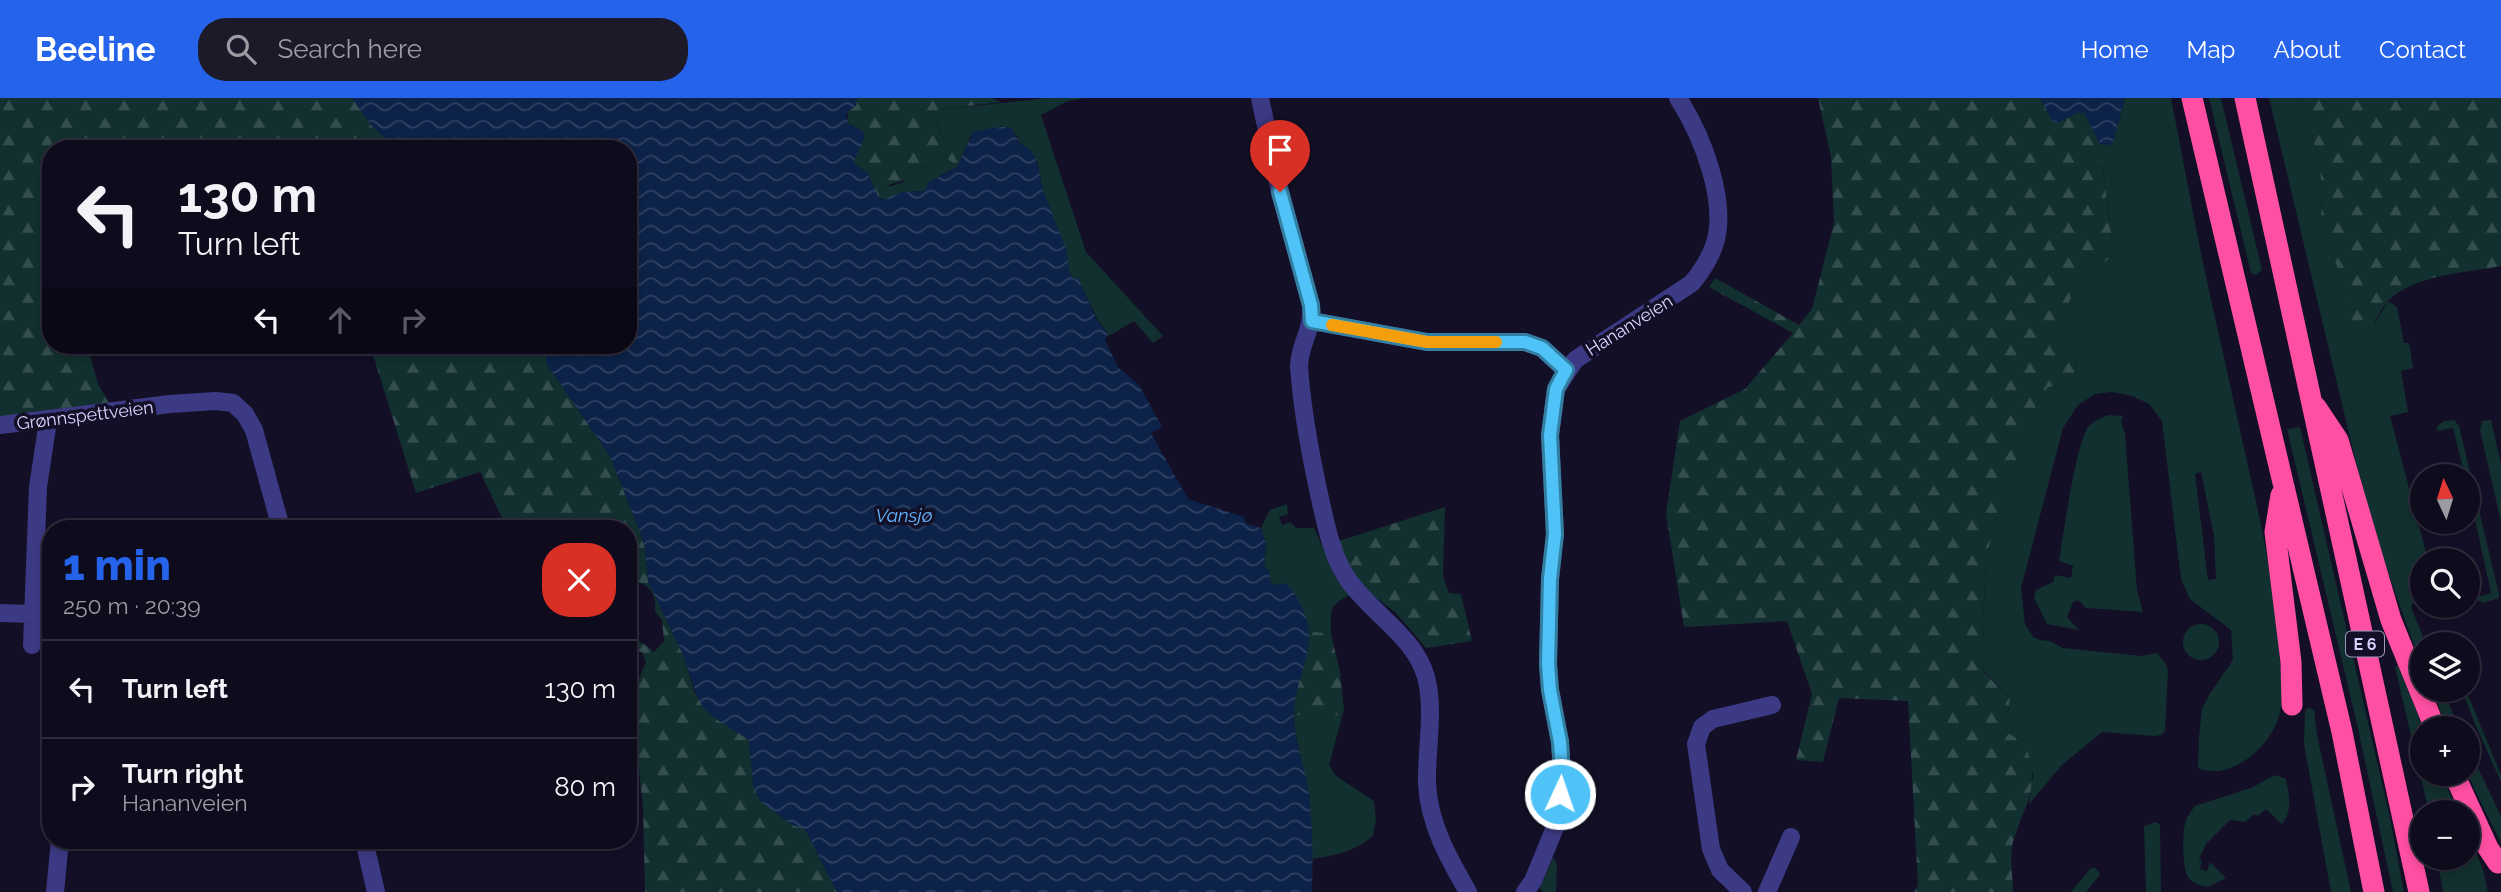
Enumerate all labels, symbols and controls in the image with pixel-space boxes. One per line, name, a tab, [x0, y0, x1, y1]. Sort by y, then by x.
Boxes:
search box	[198, 18, 688, 81]
text: Beeline	[35, 30, 156, 69]
icon: search	[222, 30, 260, 68]
text: Search here	[278, 34, 422, 64]
text: Home	[2081, 35, 2149, 64]
text: Map	[2187, 35, 2235, 64]
text: About	[2273, 35, 2341, 64]
text: Contact	[2379, 35, 2466, 64]
pin	[1250, 120, 1310, 192]
icon: arrive	[1261, 131, 1299, 169]
text: 130 m	[178, 166, 317, 223]
icon: left	[63, 168, 154, 259]
text: Turn left	[178, 225, 300, 262]
street label: Hananveien	[1582, 290, 1676, 360]
icon: left	[248, 301, 286, 339]
icon: ahead	[321, 301, 359, 339]
icon: right	[394, 301, 432, 339]
street label: Grønnspettveien	[15, 396, 155, 434]
north arrow	[2410, 464, 2480, 534]
map controls	[2410, 464, 2480, 870]
water label: Vansjø	[875, 504, 933, 526]
text: 1 min	[63, 541, 171, 590]
button: close	[542, 543, 616, 617]
button: search	[2410, 548, 2480, 618]
text: 250 m · 20:39	[63, 592, 201, 619]
road number: E 6	[2346, 632, 2384, 656]
button: layers	[2410, 632, 2480, 702]
icon: left	[63, 670, 101, 708]
text: Turn left	[122, 674, 228, 704]
text: 130 m	[545, 674, 616, 704]
button: +	[2410, 716, 2480, 786]
position arrow	[1523, 757, 1597, 831]
text: Turn right	[122, 759, 243, 789]
icon: right	[63, 768, 101, 806]
text: 80 m	[554, 772, 616, 802]
text: Hananveien	[122, 789, 248, 816]
button: −	[2410, 800, 2480, 870]

